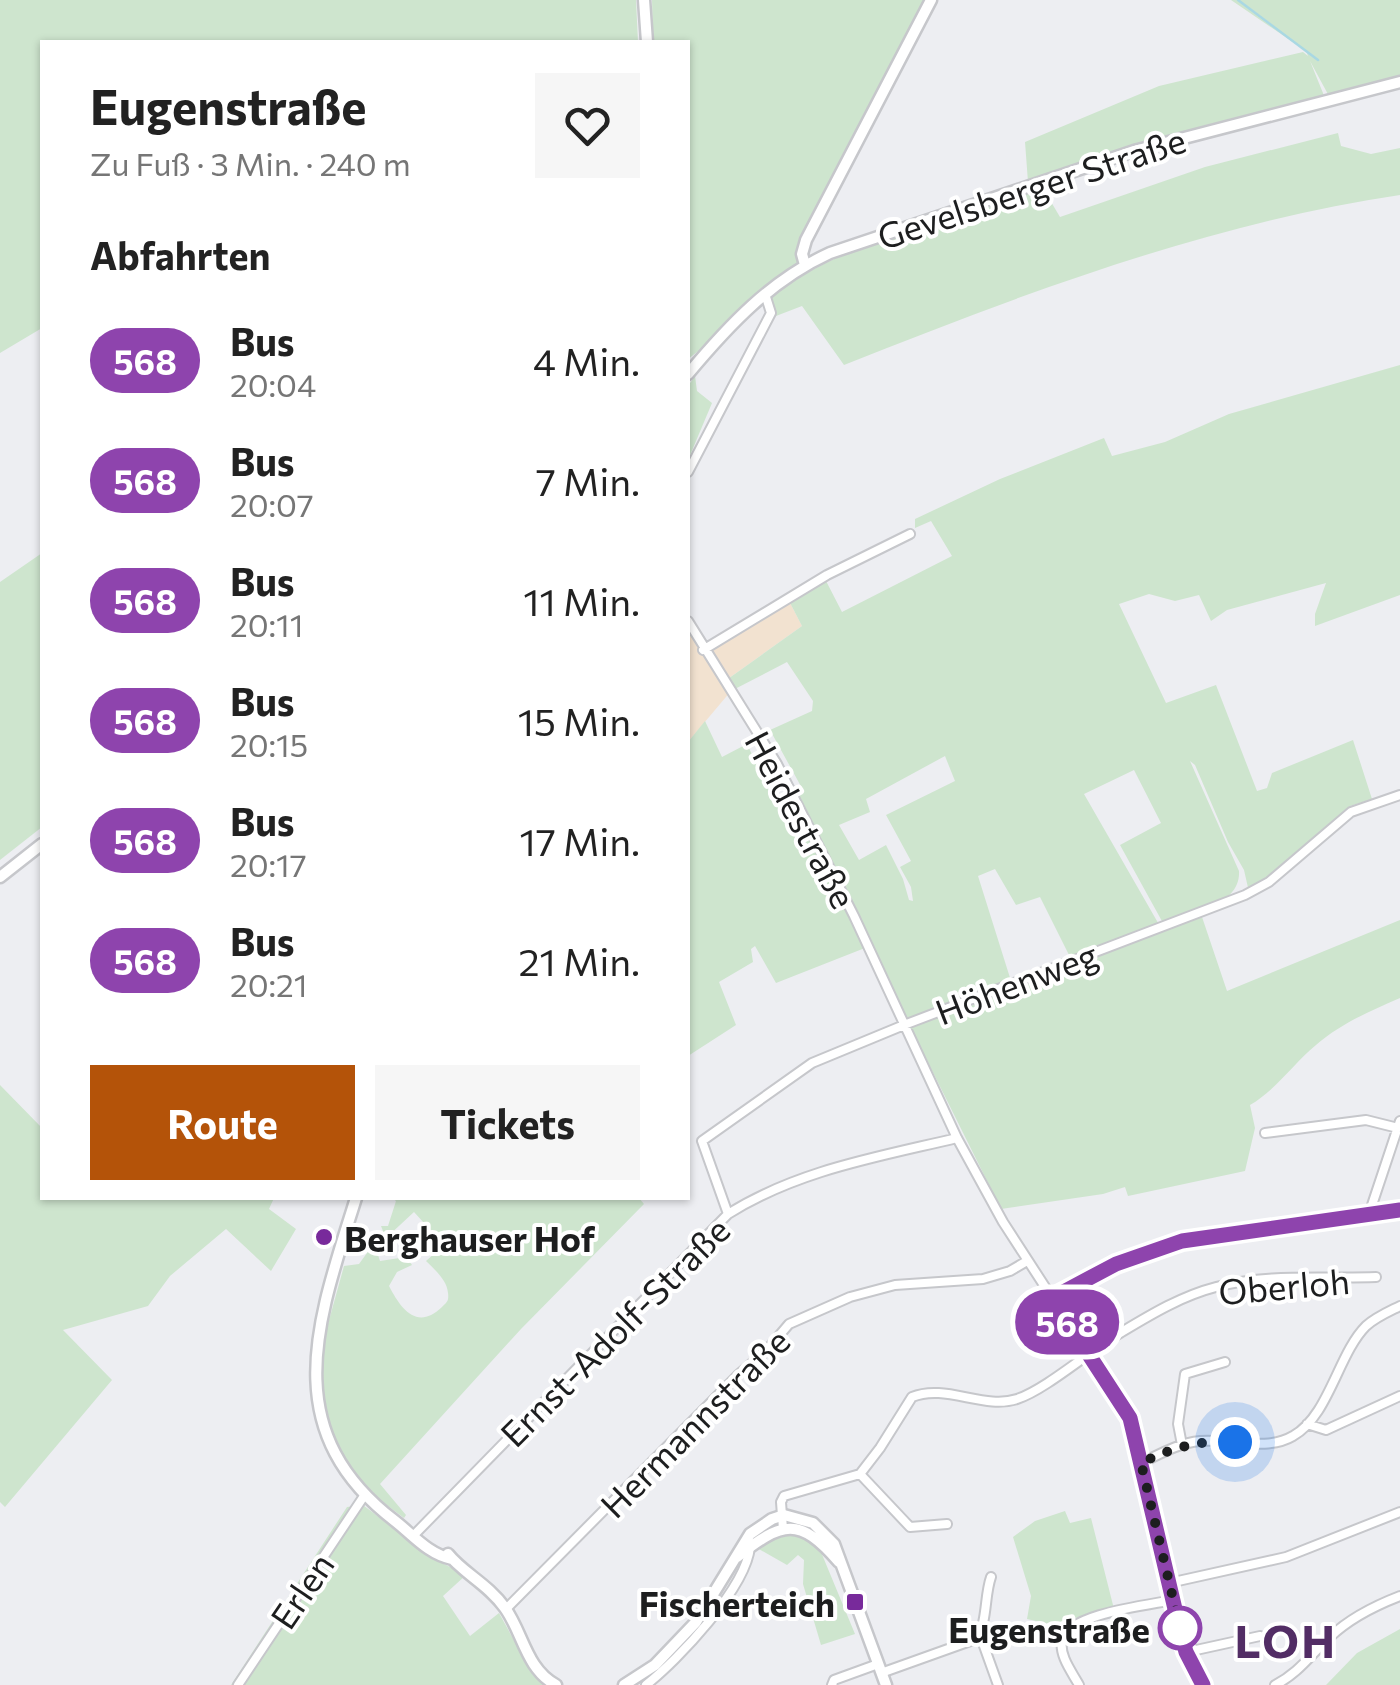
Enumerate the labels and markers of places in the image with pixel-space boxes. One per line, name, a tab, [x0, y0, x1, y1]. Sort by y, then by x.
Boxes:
place label: Berghauser Hof	[344, 1216, 596, 1259]
marker: Berghauser Hof	[313, 1226, 335, 1248]
place label: Fischerteich	[639, 1581, 835, 1624]
marker: Fischerteich	[844, 1591, 866, 1613]
place label: Eugenstraße	[948, 1607, 1150, 1650]
marker: Eugenstraße	[1159, 1607, 1201, 1649]

